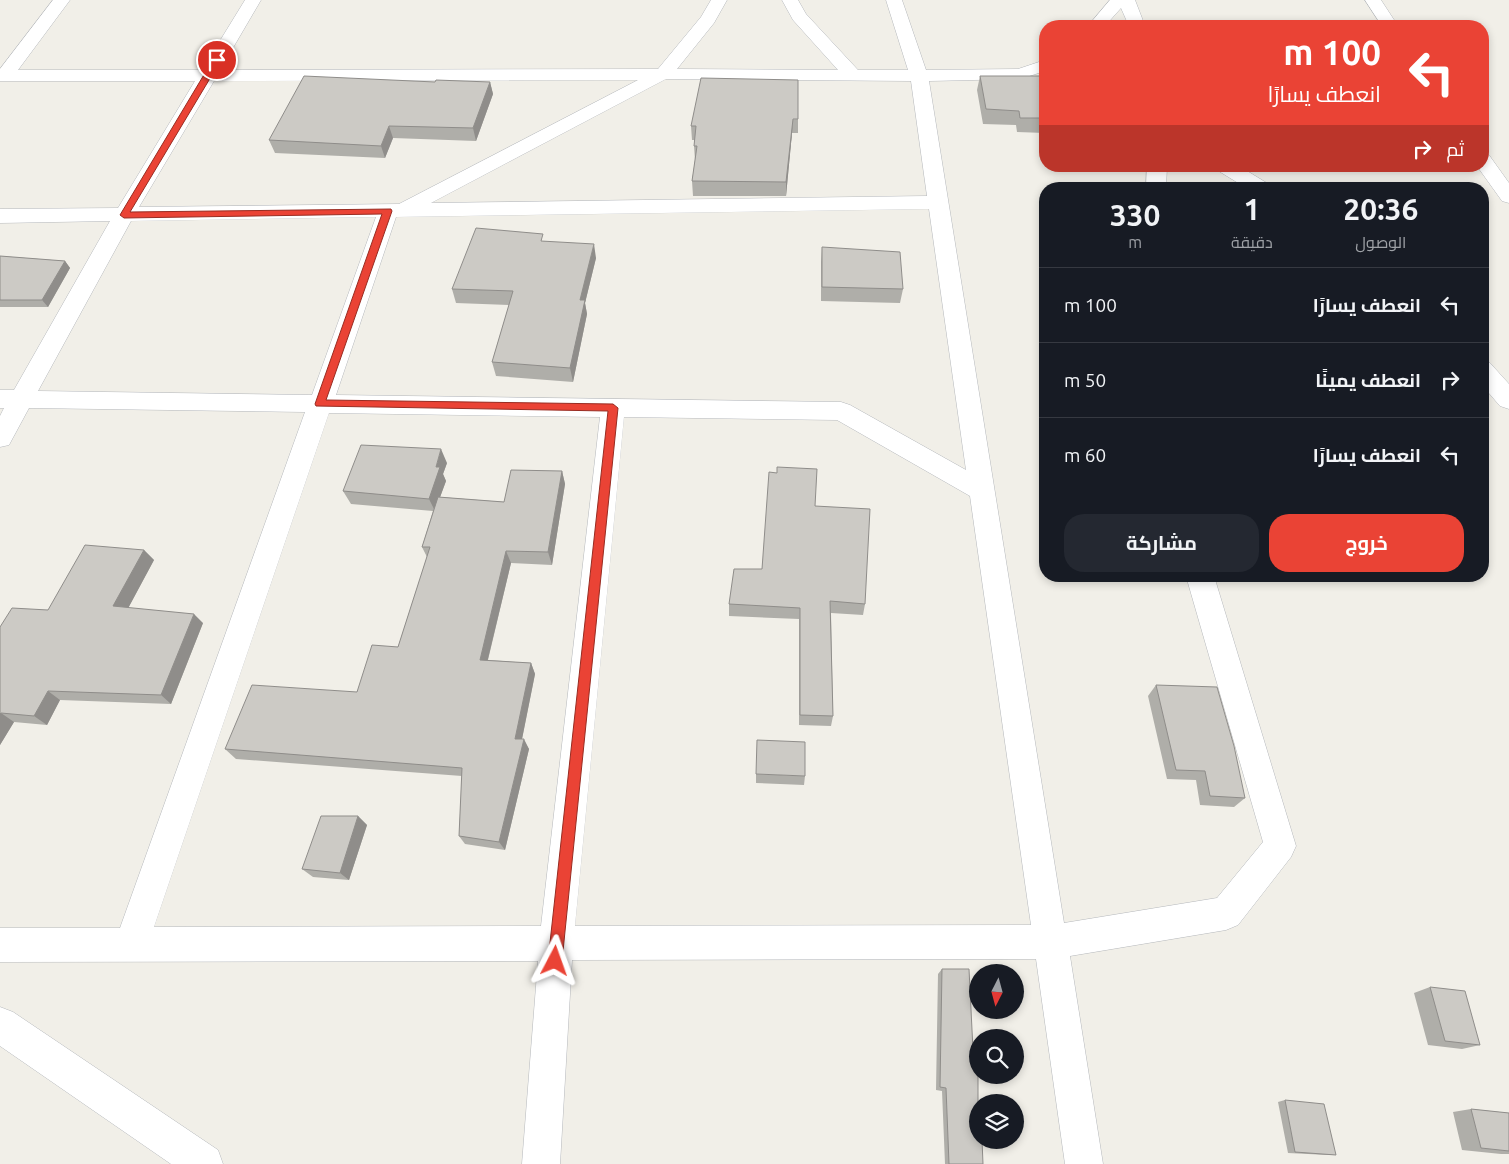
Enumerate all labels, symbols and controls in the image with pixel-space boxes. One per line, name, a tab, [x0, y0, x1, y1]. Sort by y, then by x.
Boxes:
text: 100 m	[1283, 32, 1381, 72]
pin	[196, 39, 238, 81]
icon: left	[1399, 40, 1464, 105]
icon: arrive	[203, 46, 231, 74]
text: انعطف يسارًا	[1268, 81, 1381, 106]
icon: right	[1408, 135, 1436, 163]
text: ثم	[1446, 138, 1464, 160]
text: 1	[1243, 192, 1260, 226]
text: 20:36	[1343, 192, 1418, 226]
text: 330	[1110, 198, 1160, 232]
text: m	[1128, 233, 1142, 251]
text: دقيقة	[1231, 233, 1273, 251]
text: الوصول	[1355, 233, 1406, 251]
icon: left	[1436, 291, 1464, 319]
text: 100 m	[1064, 294, 1117, 316]
text: انعطف يسارًا	[1313, 294, 1421, 316]
icon: right	[1436, 366, 1464, 394]
text: 50 m	[1064, 369, 1106, 391]
text: انعطف يمينًا	[1315, 369, 1421, 391]
icon: left	[1436, 441, 1464, 469]
text: 60 m	[1064, 444, 1106, 466]
text: انعطف يسارًا	[1313, 444, 1421, 466]
button: مشاركة	[1064, 514, 1259, 572]
button: خروج	[1269, 514, 1464, 572]
position arrow	[528, 934, 580, 986]
north arrow	[969, 964, 1024, 1019]
map controls	[969, 964, 1024, 1149]
button: search	[969, 1029, 1024, 1084]
button: layers	[969, 1094, 1024, 1149]

